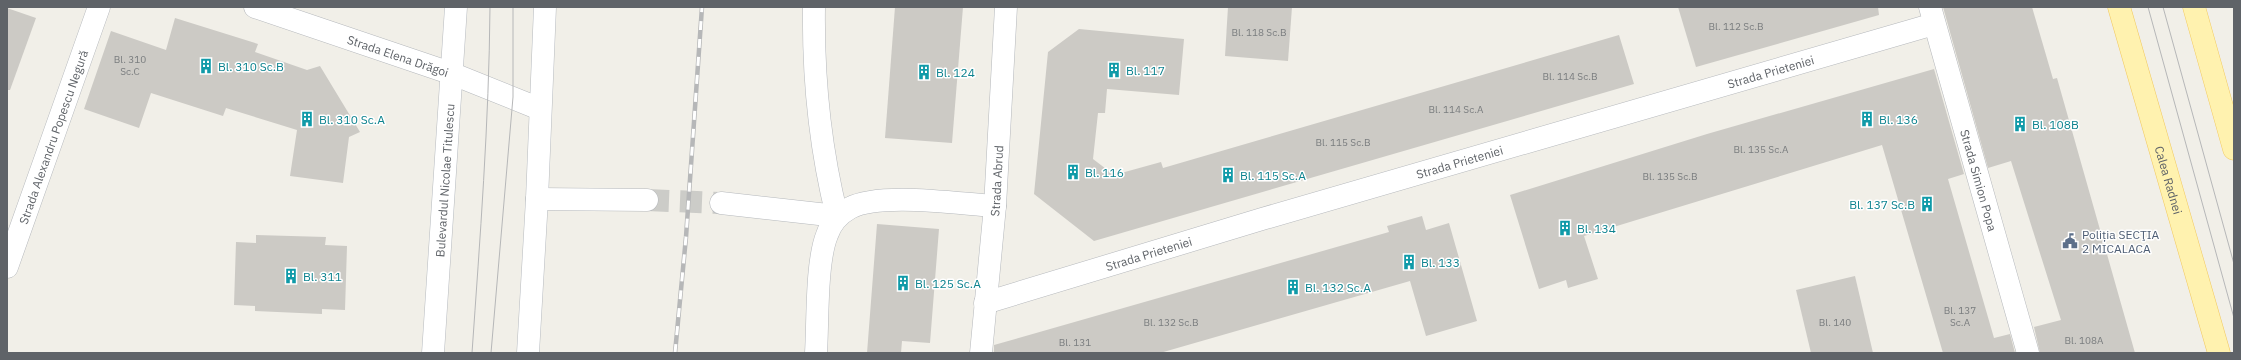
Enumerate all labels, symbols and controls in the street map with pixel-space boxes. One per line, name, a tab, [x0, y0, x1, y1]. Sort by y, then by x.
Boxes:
house number: Bl. 112 Sc.B	[1709, 20, 1763, 33]
house number: Bl. 118 Sc.B	[1232, 26, 1286, 39]
street label: Strada Elena Drăgoi	[345, 31, 451, 79]
street label: Strada Alexandru Popescu Negură	[15, 47, 91, 226]
street label: Strada Prieteniei	[1725, 52, 1816, 91]
house number: Bl. 310 Sc.C	[114, 53, 146, 78]
building icon: Bl. 310 Sc.B	[197, 57, 215, 75]
place label: Bl. 310 Sc.B	[218, 59, 284, 74]
building icon: Bl. 117	[1105, 61, 1123, 79]
building icon: Bl. 124	[915, 63, 933, 81]
place label: Bl. 117	[1126, 63, 1165, 78]
place label: Bl. 124	[936, 65, 975, 80]
house number: Bl. 114 Sc.B	[1543, 70, 1597, 83]
street label: Bulevardul Nicolae Titulescu	[432, 103, 457, 258]
house number: Bl. 114 Sc.A	[1429, 103, 1484, 116]
building icon: Bl. 310 Sc.A	[298, 110, 316, 128]
building icon: Bl. 136	[1858, 110, 1876, 128]
place label: Bl. 310 Sc.A	[319, 112, 385, 127]
place label: Bl. 136	[1879, 112, 1918, 127]
building icon: Bl. 108B	[2011, 115, 2029, 133]
place label: Bl. 108B	[2032, 117, 2079, 132]
street label: Strada Simion Popa	[1957, 127, 2001, 233]
house number: Bl. 115 Sc.B	[1316, 136, 1370, 149]
street label: Strada Prieteniei	[1414, 142, 1505, 181]
house number: Bl. 135 Sc.A	[1734, 143, 1789, 156]
street label: Calea Radnei	[2152, 144, 2186, 216]
street label: Strada Abrud	[987, 145, 1006, 217]
building icon: Bl. 116	[1064, 163, 1082, 181]
place label: Bl. 116	[1085, 165, 1124, 180]
building icon: Bl. 115 Sc.A	[1219, 166, 1237, 184]
place label: Bl. 115 Sc.A	[1240, 168, 1306, 183]
house number: Bl. 135 Sc.B	[1643, 170, 1697, 183]
building icon: Bl. 137 Sc.B	[1918, 195, 1936, 213]
place label: Bl. 137 Sc.B	[1849, 197, 1915, 212]
building icon: Bl. 134	[1556, 219, 1574, 237]
place label: Bl. 134	[1577, 221, 1616, 236]
place label: Poliția SECŢIA 2 MICALACA	[2082, 227, 2159, 256]
public building icon: Poliția SECŢIA 2 MICALACA	[2061, 232, 2079, 250]
street label: Strada Prieteniei	[1104, 233, 1194, 274]
building icon: Bl. 133	[1400, 253, 1418, 271]
place label: Bl. 133	[1421, 255, 1460, 270]
building icon: Bl. 311	[282, 267, 300, 285]
place label: Bl. 311	[303, 269, 342, 284]
building icon: Bl. 125 Sc.A	[894, 274, 912, 292]
place label: Bl. 125 Sc.A	[915, 276, 981, 291]
building icon: Bl. 132 Sc.A	[1284, 278, 1302, 296]
place label: Bl. 132 Sc.A	[1305, 280, 1371, 295]
house number: Bl. 137 Sc.A	[1944, 304, 1976, 329]
house number: Bl. 132 Sc.B	[1144, 316, 1198, 329]
house number: Bl. 140	[1819, 316, 1851, 329]
house number: Bl. 108A	[2065, 334, 2104, 347]
house number: Bl. 131	[1059, 336, 1091, 349]

